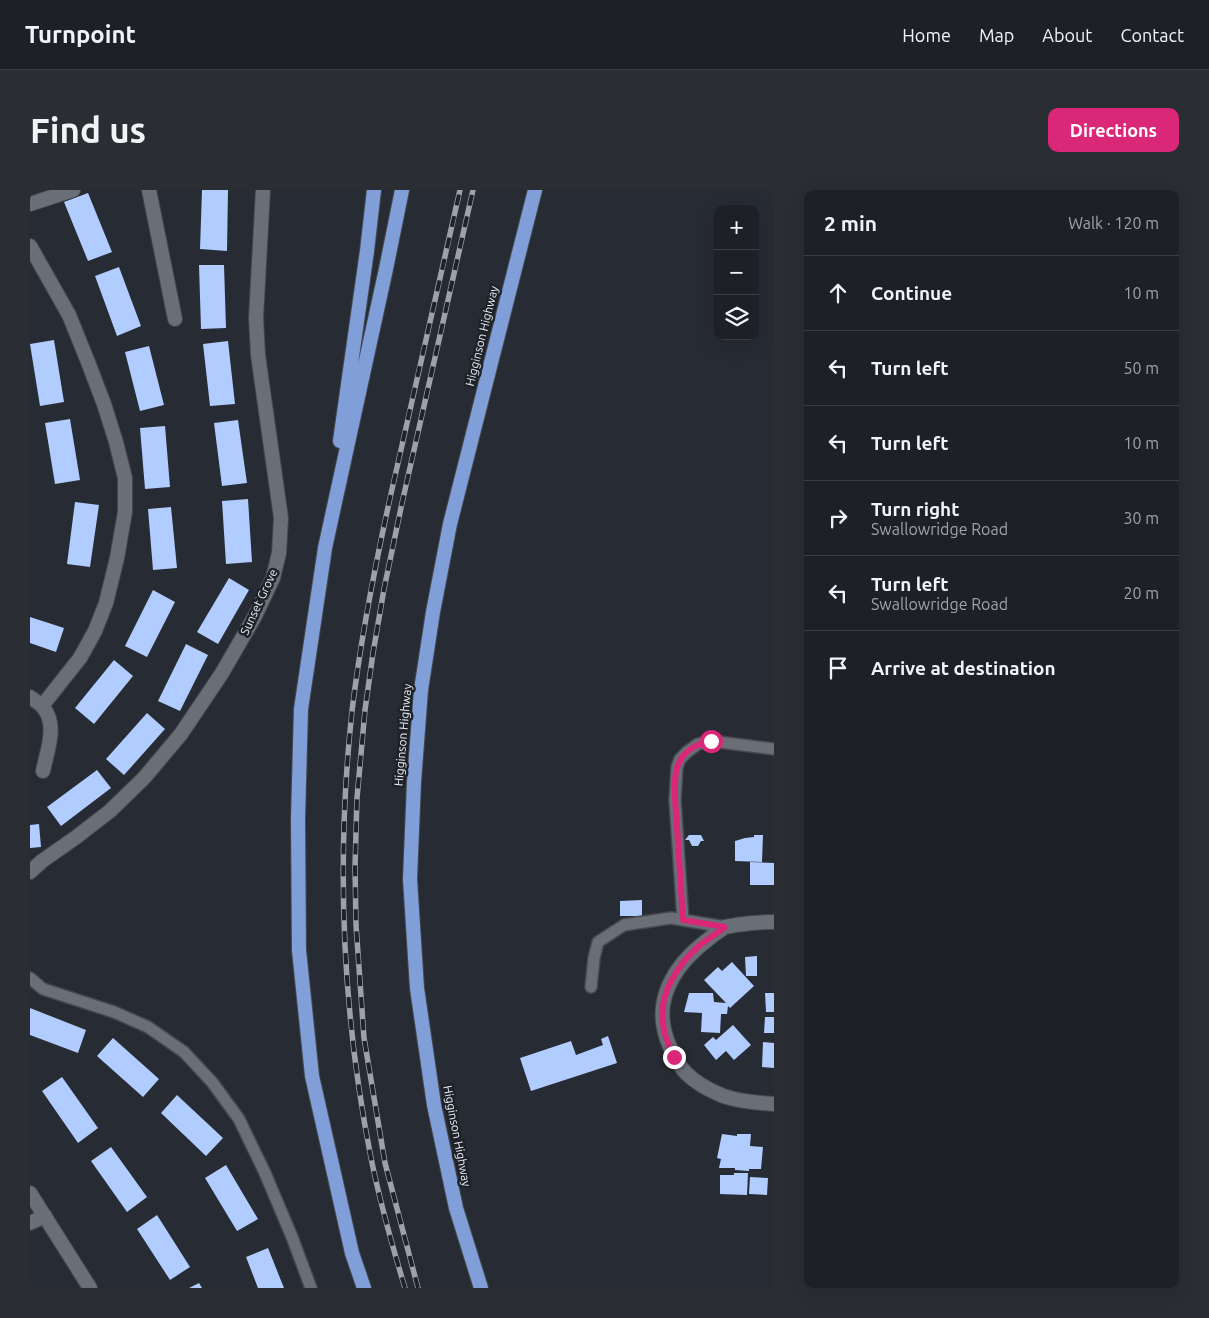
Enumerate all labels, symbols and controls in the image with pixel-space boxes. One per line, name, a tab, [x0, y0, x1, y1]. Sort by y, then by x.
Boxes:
text: Turnpoint	[25, 21, 136, 48]
text: Home	[902, 25, 951, 45]
text: Map	[979, 25, 1014, 45]
text: About	[1042, 25, 1092, 45]
text: Contact	[1120, 25, 1184, 45]
button: Directions	[1048, 108, 1179, 152]
text: Find us	[30, 110, 146, 150]
map controls	[714, 205, 759, 340]
button: +	[714, 205, 759, 250]
text: 2 min	[824, 211, 877, 235]
text: Walk · 120 m	[1068, 214, 1159, 232]
button: −	[714, 250, 759, 295]
icon: ahead	[824, 279, 852, 307]
text: Continue	[871, 282, 952, 304]
street label: Higginson Highway	[463, 284, 500, 387]
text: 10 m	[1123, 284, 1159, 302]
button: layers	[714, 295, 759, 340]
icon: left	[824, 354, 852, 382]
text: Turn left	[871, 357, 949, 379]
text: 50 m	[1123, 359, 1159, 377]
icon: left	[824, 429, 852, 457]
text: Turn left	[871, 432, 949, 454]
text: 10 m	[1123, 434, 1159, 452]
text: Turn right	[871, 498, 959, 520]
icon: right	[824, 504, 852, 532]
text: 30 m	[1123, 509, 1159, 527]
text: Swallowridge Road	[871, 520, 1008, 538]
street label: Sunset Grove	[238, 567, 279, 637]
text: Turn left	[871, 573, 949, 595]
icon: left	[824, 579, 852, 607]
text: 20 m	[1123, 584, 1159, 602]
text: Swallowridge Road	[871, 595, 1008, 613]
icon: arrive	[824, 654, 852, 682]
text: Arrive at destination	[871, 657, 1056, 679]
street label: Higginson Highway	[392, 683, 413, 787]
route start	[700, 730, 723, 753]
route end	[663, 1046, 686, 1069]
street label: Higginson Highway	[441, 1084, 474, 1188]

